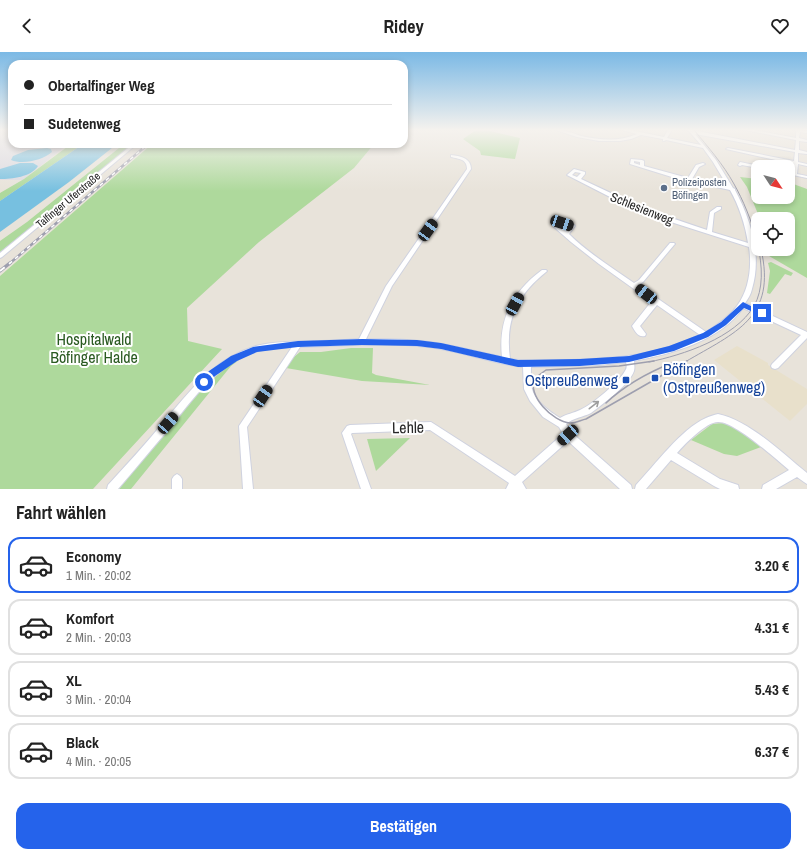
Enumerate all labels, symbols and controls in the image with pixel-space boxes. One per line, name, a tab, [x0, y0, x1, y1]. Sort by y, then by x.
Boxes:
text: Ridey	[383, 14, 424, 39]
icon: back	[16, 15, 38, 37]
icon: heart	[769, 15, 791, 37]
text: Obertalfinger Weg	[48, 75, 154, 96]
text: Sudetenweg	[48, 113, 120, 134]
north arrow	[751, 160, 795, 204]
map controls	[751, 160, 795, 256]
street label: Talfinger Uferstraße	[33, 169, 103, 231]
place label: Polizeiposten Böfingen	[672, 175, 727, 202]
marker: Polizeiposten Böfingen	[659, 183, 669, 193]
street label: Schlesienweg	[608, 188, 676, 229]
button: locate	[751, 212, 795, 256]
car	[549, 214, 575, 232]
car	[416, 217, 440, 243]
car	[633, 282, 659, 306]
car	[504, 291, 526, 317]
route end	[753, 304, 771, 322]
park label: Hospitalwald Böfinger Halde	[50, 328, 138, 368]
place label: Böfingen (Ostpreußenweg)	[663, 358, 765, 398]
place label: Ostpreußenweg	[525, 369, 619, 391]
route start	[195, 373, 213, 391]
marker: Böfingen (Ostpreußenweg)	[650, 373, 660, 383]
marker: Ostpreußenweg	[621, 375, 631, 385]
car	[251, 383, 275, 409]
one-way arrow	[589, 401, 600, 409]
car	[156, 410, 180, 436]
street label: Lehle	[392, 416, 424, 438]
car	[555, 423, 581, 447]
text: Fahrt wählen	[16, 500, 106, 525]
text: Economy	[66, 546, 121, 567]
icon: car	[18, 547, 54, 583]
text: 3.20 €	[755, 555, 789, 576]
text: 1 Min. · 20:02	[66, 567, 131, 584]
text: Komfort	[66, 608, 114, 629]
icon: car	[18, 609, 54, 645]
text: 4.31 €	[755, 617, 789, 638]
text: 2 Min. · 20:03	[66, 629, 131, 646]
text: XL	[66, 670, 82, 691]
icon: car	[18, 671, 54, 707]
text: 5.43 €	[755, 679, 789, 700]
text: 3 Min. · 20:04	[66, 691, 131, 708]
text: Black	[66, 732, 99, 753]
icon: car	[18, 733, 54, 769]
text: 6.37 €	[755, 741, 789, 762]
text: 4 Min. · 20:05	[66, 753, 131, 770]
button: Bestätigen	[16, 803, 791, 849]

